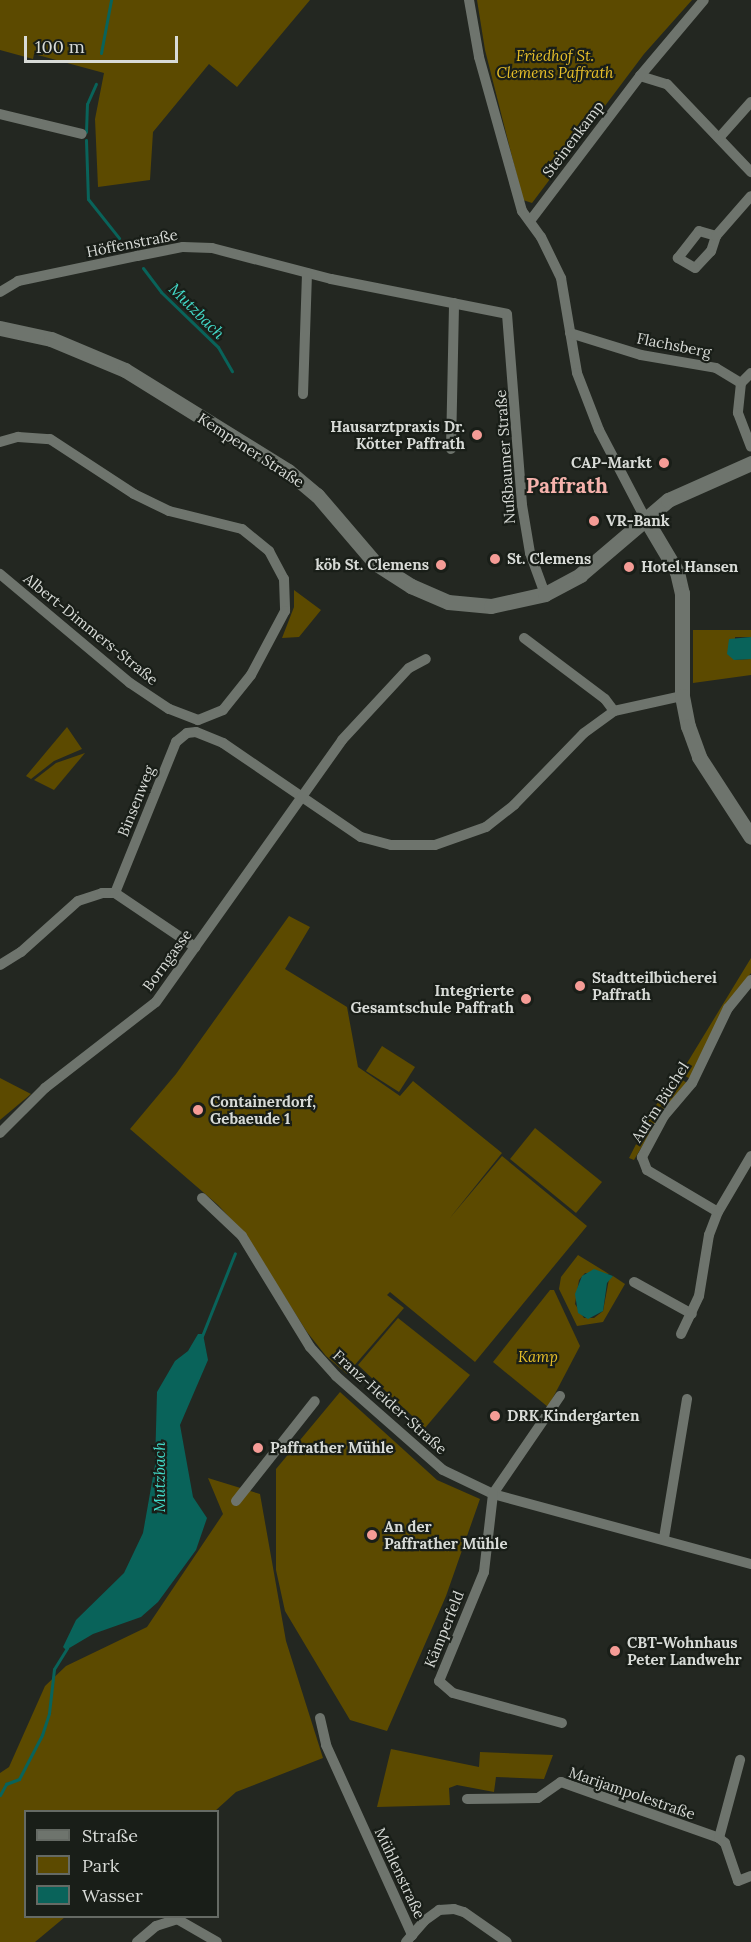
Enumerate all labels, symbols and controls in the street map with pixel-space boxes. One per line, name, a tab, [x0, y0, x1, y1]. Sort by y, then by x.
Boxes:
scale bar	[27, 24, 182, 62]
text: 100 m	[35, 35, 85, 58]
park label: Friedhof St. Clemens Paffrath	[496, 46, 614, 81]
street label: Steinenkamp	[538, 97, 608, 181]
street label: Höffenstraße	[85, 225, 179, 261]
water label: Mutzbach	[165, 279, 229, 343]
street label: Flachsberg	[635, 329, 713, 361]
street label: Nußbaumer Straße	[491, 389, 519, 525]
street label: Kempener Straße	[195, 409, 307, 491]
place label: Hausarztpraxis Dr. Kötter Paffrath	[330, 417, 465, 452]
marker: Hausarztpraxis Dr. Kötter Paffrath	[470, 428, 484, 442]
place label: CAP-Markt	[571, 454, 652, 472]
marker: CAP-Markt	[657, 456, 671, 470]
district label: Paffrath	[526, 473, 608, 499]
place label: VR-Bank	[606, 512, 670, 530]
marker: VR-Bank	[587, 514, 601, 528]
place label: St. Clemens	[507, 550, 591, 568]
marker: St. Clemens	[488, 552, 502, 566]
place label: köb St. Clemens	[315, 556, 429, 574]
marker: köb St. Clemens	[434, 558, 448, 572]
place label: Hotel Hansen	[641, 558, 738, 576]
marker: Hotel Hansen	[622, 560, 636, 574]
street label: Albert-Dimmers-Straße	[20, 569, 162, 689]
street label: Binsenweg	[114, 763, 158, 839]
street label: Borngasse	[139, 926, 195, 994]
place label: Stadtteilbücherei Paffrath	[592, 968, 717, 1003]
marker: Stadtteilbücherei Paffrath	[573, 979, 587, 993]
place label: Integrierte Gesamtschule Paffrath	[351, 981, 514, 1016]
marker: Integrierte Gesamtschule Paffrath	[519, 992, 533, 1006]
street label: Auf'm Büchel	[627, 1059, 693, 1145]
place label: Containerdorf, Gebaeude 1	[210, 1092, 316, 1127]
marker: Containerdorf, Gebaeude 1	[191, 1103, 205, 1117]
street label: Franz-Heider-Straße	[329, 1346, 451, 1458]
park label: Kamp	[518, 1348, 558, 1366]
place label: DRK Kindergarten	[507, 1407, 640, 1425]
marker: DRK Kindergarten	[488, 1409, 502, 1423]
place label: Paffrather Mühle	[270, 1439, 394, 1457]
water label: Mutzbach	[149, 1441, 169, 1513]
marker: Paffrather Mühle	[251, 1441, 265, 1455]
place label: An der Paffrather Mühle	[384, 1517, 508, 1552]
marker: An der Paffrather Mühle	[365, 1528, 379, 1542]
street label: Kämperfeld	[420, 1588, 468, 1670]
place label: CBT-Wohnhaus Peter Landwehr	[627, 1633, 742, 1668]
marker: CBT-Wohnhaus Peter Landwehr	[608, 1644, 622, 1658]
street label: Marijampolestraße	[566, 1763, 698, 1823]
legend	[24, 1810, 219, 1918]
text: Straße	[82, 1824, 138, 1847]
street label: Mühlenstraße	[371, 1825, 429, 1921]
text: Park	[82, 1854, 119, 1877]
text: Wasser	[82, 1884, 143, 1907]

